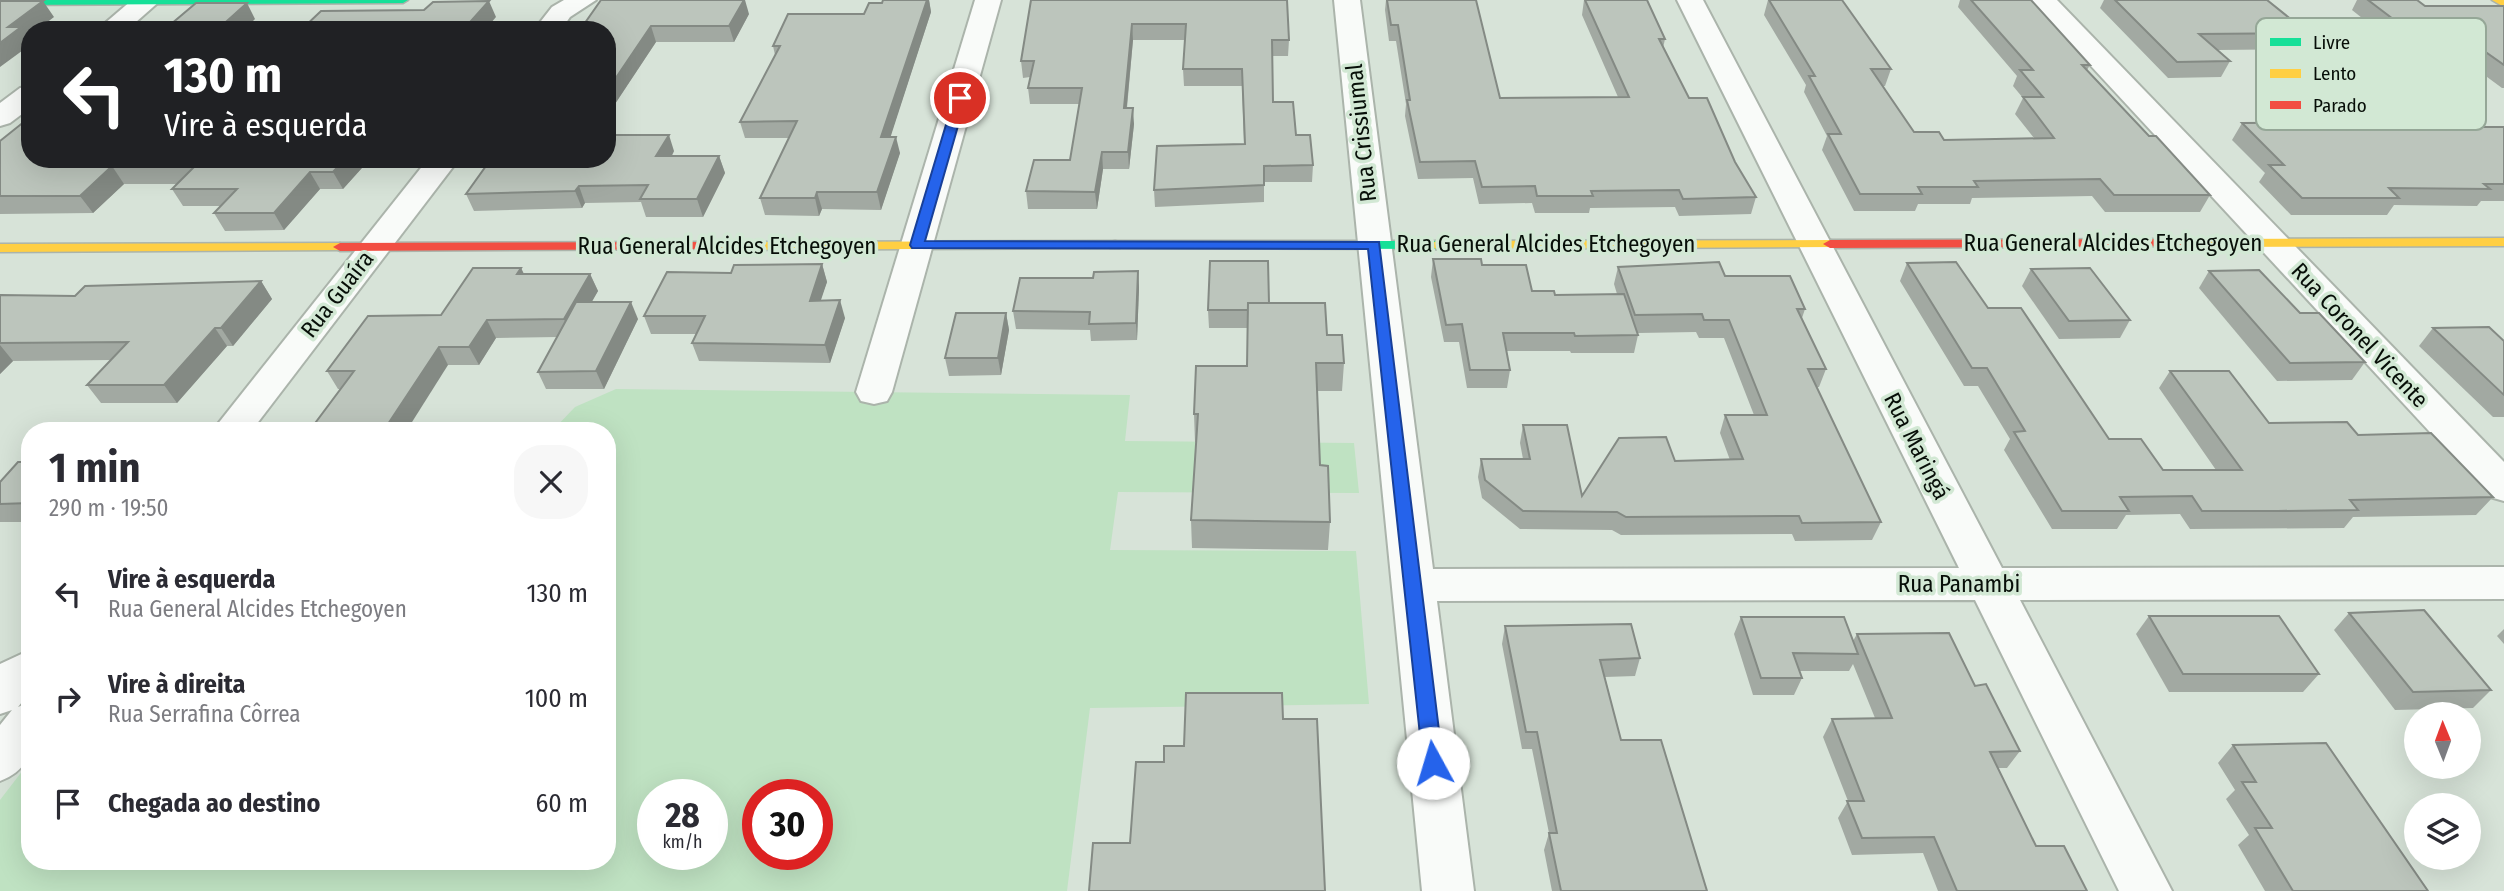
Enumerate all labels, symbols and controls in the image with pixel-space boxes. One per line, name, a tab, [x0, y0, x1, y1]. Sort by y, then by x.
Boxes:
legend	[2256, 18, 2486, 130]
text: Livre	[2313, 31, 2350, 54]
text: 130 m	[164, 46, 282, 105]
icon: left	[49, 49, 140, 140]
text: Lento	[2313, 62, 2356, 85]
street label: Rua Crissiumal	[1340, 63, 1382, 203]
pin	[930, 68, 990, 128]
icon: arrive	[941, 79, 979, 117]
text: Parado	[2313, 94, 2367, 117]
text: Vire à esquerda	[164, 106, 367, 144]
street label: Rua General Alcides Etchegoyen	[1964, 229, 2262, 257]
street label: Rua General Alcides Etchegoyen	[1397, 230, 1695, 258]
street label: Rua General Alcides Etchegoyen	[578, 232, 876, 260]
street label: Rua Guaíra	[295, 245, 379, 343]
street label: Rua Coronel Vicente	[2286, 257, 2434, 413]
street label: Rua Maringá	[1878, 388, 1956, 504]
text: 1 min	[49, 443, 140, 493]
button: close	[514, 445, 588, 519]
text: 290 m · 19:50	[49, 494, 169, 522]
text: Vire à esquerda	[108, 564, 275, 595]
street label: Rua Panambi	[1898, 570, 2020, 598]
icon: left	[49, 575, 87, 613]
text: 130 m	[526, 578, 588, 609]
text: Rua General Alcides Etchegoyen	[108, 595, 407, 623]
text: Vire à direita	[108, 669, 246, 700]
icon: right	[49, 680, 87, 718]
text: 100 m	[525, 683, 588, 714]
text: Rua Serrafina Côrrea	[108, 700, 301, 728]
north arrow	[2404, 702, 2482, 779]
map controls	[2404, 702, 2481, 870]
position arrow	[1396, 726, 1470, 800]
speed limit sign: 30	[742, 779, 833, 870]
icon: arrive	[49, 785, 87, 823]
text: Chegada ao destino	[108, 788, 320, 819]
text: 60 m	[535, 788, 588, 819]
button: layers	[2404, 793, 2481, 870]
text: 28	[665, 794, 700, 836]
text: km/h	[662, 831, 703, 853]

